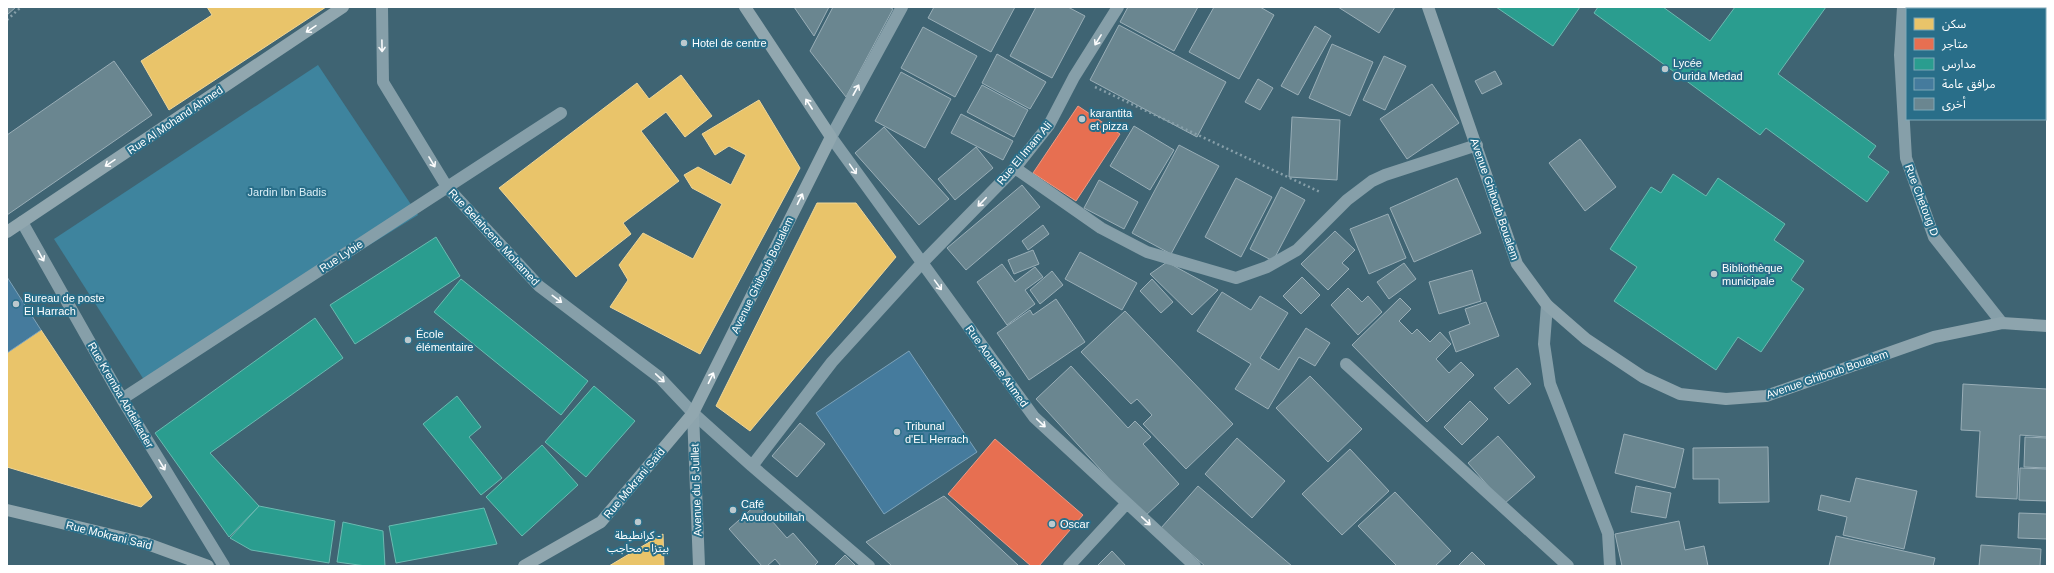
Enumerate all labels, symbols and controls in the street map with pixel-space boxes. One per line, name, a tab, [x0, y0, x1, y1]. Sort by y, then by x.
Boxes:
legend	[1906, 8, 2046, 120]
text: سكن	[1942, 17, 1966, 31]
one-way arrow	[306, 25, 317, 33]
one-way arrow	[1093, 34, 1101, 46]
place label: Hotel de centre	[692, 37, 767, 49]
text: متاجر	[1941, 37, 1968, 51]
marker: Hotel de centre	[679, 38, 689, 48]
one-way arrow	[379, 39, 386, 52]
place label: Lycée Ourida Medad	[1673, 57, 1743, 82]
text: مدارس	[1942, 57, 1976, 71]
marker: Lycée Ourida Medad	[1660, 64, 1670, 74]
text: مرافق عامة	[1942, 77, 1996, 92]
street label: Rue Al Mohand Ahmed	[125, 84, 225, 156]
one-way arrow	[853, 85, 861, 97]
text: أخرى	[1942, 96, 1966, 111]
one-way arrow	[805, 99, 814, 110]
place label: karantita et pizza	[1090, 107, 1133, 132]
marker: karantita et pizza	[1077, 114, 1087, 124]
street label: Rue El Imam Ali	[994, 119, 1054, 187]
street label: Avenue Ghiboub Boualem	[1468, 136, 1522, 262]
one-way arrow	[428, 156, 436, 167]
one-way arrow	[105, 159, 116, 167]
street label: Rue Chetoug D	[1903, 162, 1941, 238]
one-way arrow	[849, 163, 857, 174]
park label: Jardin Ibn Badis	[248, 186, 327, 198]
street label: Rue Belahcene Mohamed	[446, 186, 542, 288]
one-way arrow	[797, 193, 804, 205]
one-way arrow	[977, 197, 987, 207]
street label: Avenue Ghiboub Boualem	[729, 215, 795, 335]
street label: Rue Lybie	[317, 238, 365, 274]
one-way arrow	[37, 250, 45, 262]
place label: Bibliothèque municipale	[1722, 262, 1783, 287]
marker: Bibliothèque municipale	[1709, 269, 1719, 279]
one-way arrow	[934, 280, 942, 291]
place label: Bureau de poste El Harrach	[24, 292, 105, 317]
one-way arrow	[551, 295, 562, 303]
marker: Bureau de poste El Harrach	[11, 299, 21, 309]
street label: Rue Aouane Ahmed	[963, 323, 1031, 409]
place label: École élémentaire	[416, 328, 473, 353]
marker: École élémentaire	[403, 335, 413, 345]
street label: Rue Kremba Abdelkader	[86, 340, 156, 450]
street label: Avenue Ghiboub Boualem	[1764, 347, 1890, 401]
one-way arrow	[708, 372, 715, 384]
one-way arrow	[655, 373, 665, 383]
one-way arrow	[1036, 418, 1046, 428]
place label: Tribunal d'EL Herrach	[905, 420, 968, 445]
marker: Tribunal d'EL Herrach	[892, 427, 902, 437]
street label: Avenue du 5 Juillet	[688, 443, 704, 537]
street label: Rue Mokrani Saïd	[601, 445, 667, 521]
one-way arrow	[159, 459, 167, 471]
place label: Café Aoudoubillah	[741, 498, 805, 523]
marker: Café Aoudoubillah	[728, 505, 738, 515]
one-way arrow	[1141, 516, 1151, 525]
marker: كرانطيطة - بيتزا - محاجب	[633, 517, 643, 527]
place label: Oscar	[1060, 518, 1090, 530]
street label: Rue Mokrani Saïd	[65, 519, 153, 551]
marker: Oscar	[1047, 519, 1057, 529]
place label: كرانطيطة - بيتزا - محاجب	[607, 529, 669, 555]

